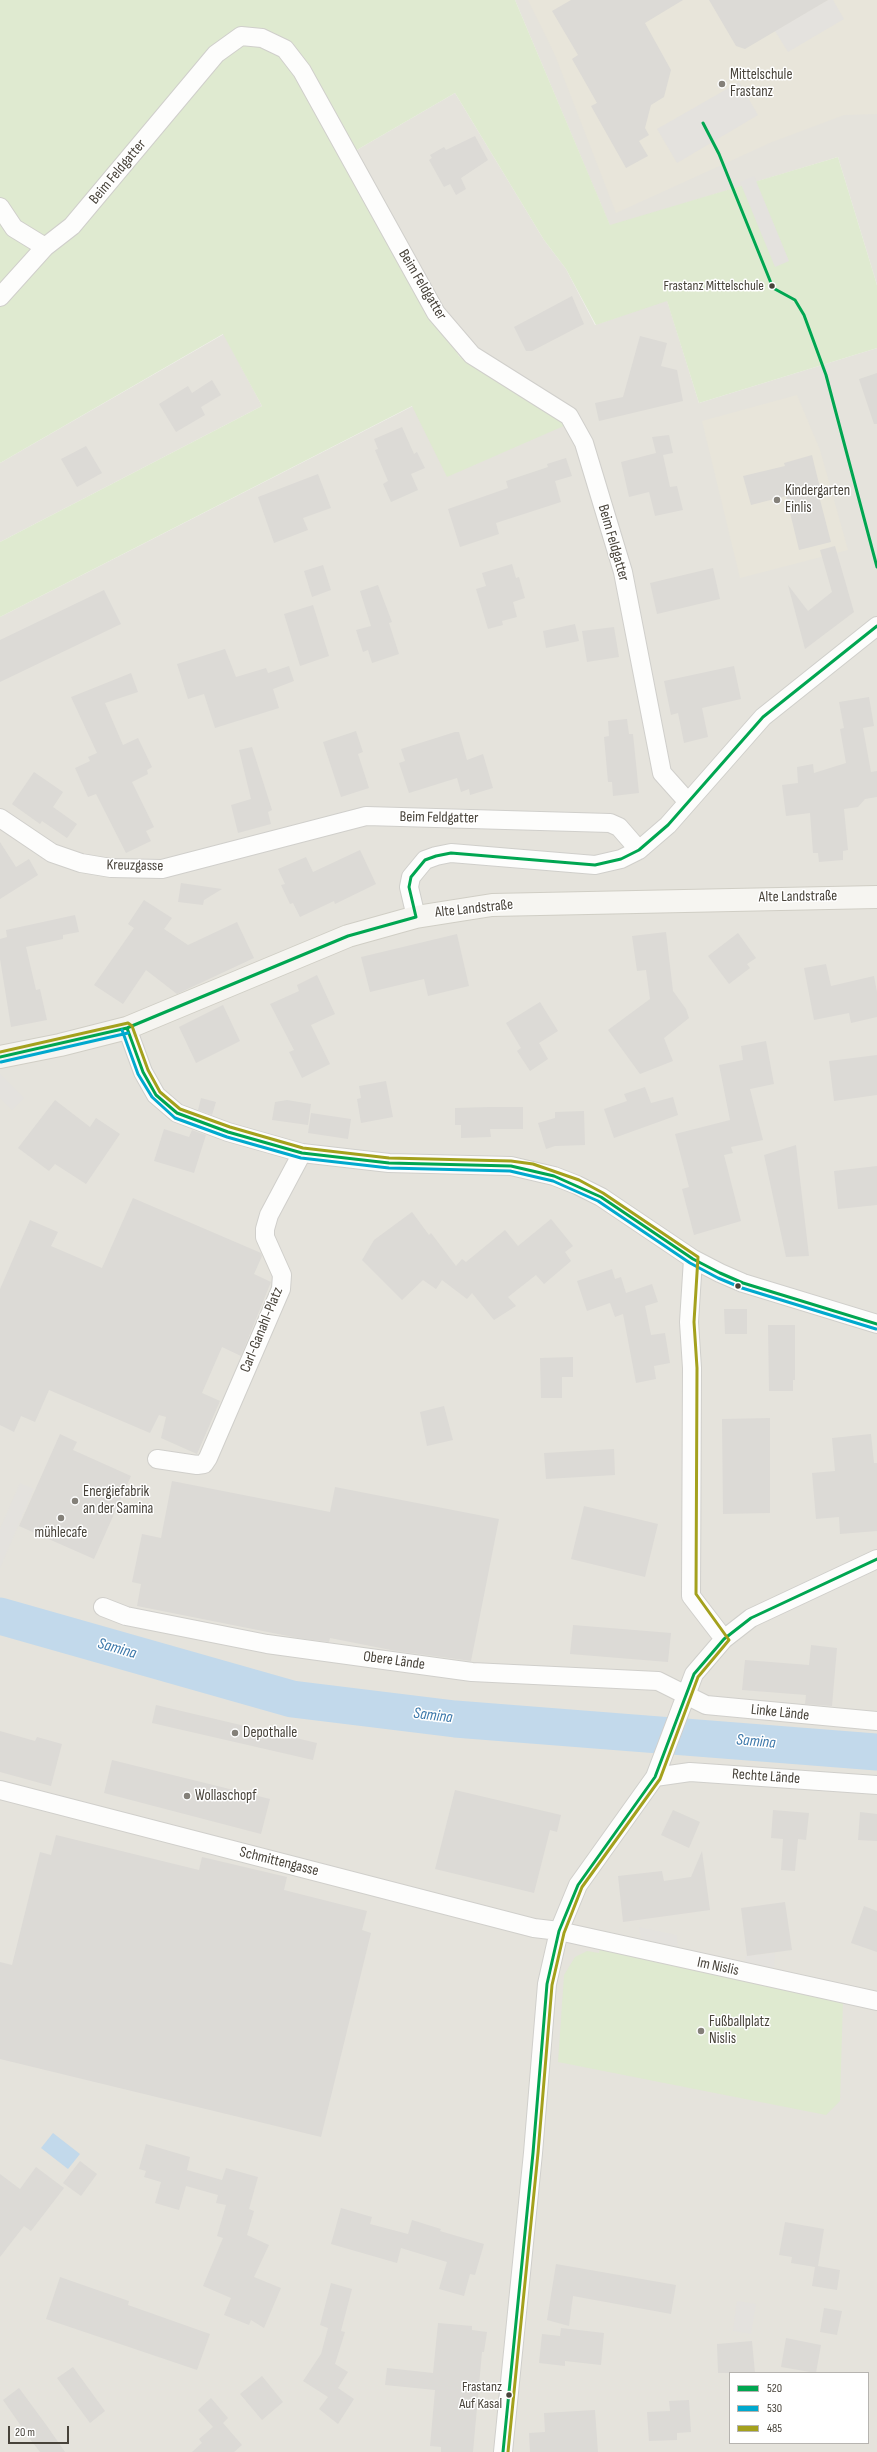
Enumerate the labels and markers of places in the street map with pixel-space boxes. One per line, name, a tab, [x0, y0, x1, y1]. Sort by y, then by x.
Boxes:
place label: Mittelschule Frastanz	[730, 66, 792, 101]
marker: Mittelschule Frastanz	[717, 79, 727, 89]
place label: Frastanz Mittelschule	[663, 278, 764, 294]
marker: Frastanz Mittelschule	[767, 281, 777, 291]
place label: Kindergarten Einlis	[785, 482, 850, 517]
marker: Kindergarten Einlis	[772, 495, 782, 505]
unlabelled marker	[733, 1281, 743, 1291]
place label: Energiefabrik an der Samina	[83, 1483, 153, 1518]
marker: Energiefabrik an der Samina	[70, 1496, 80, 1506]
marker: mühlecafe	[56, 1513, 66, 1523]
place label: mühlecafe	[35, 1524, 87, 1542]
place label: Depothalle	[243, 1724, 297, 1742]
marker: Depothalle	[230, 1728, 240, 1738]
place label: Wollaschopf	[195, 1787, 257, 1805]
marker: Wollaschopf	[182, 1791, 192, 1801]
place label: Fußballplatz Nislis	[709, 2013, 770, 2048]
marker: Fußballplatz Nislis	[696, 2026, 706, 2036]
place label: Frastanz Auf Kasal	[459, 2379, 502, 2412]
marker: Frastanz Auf Kasal	[504, 2390, 514, 2400]

